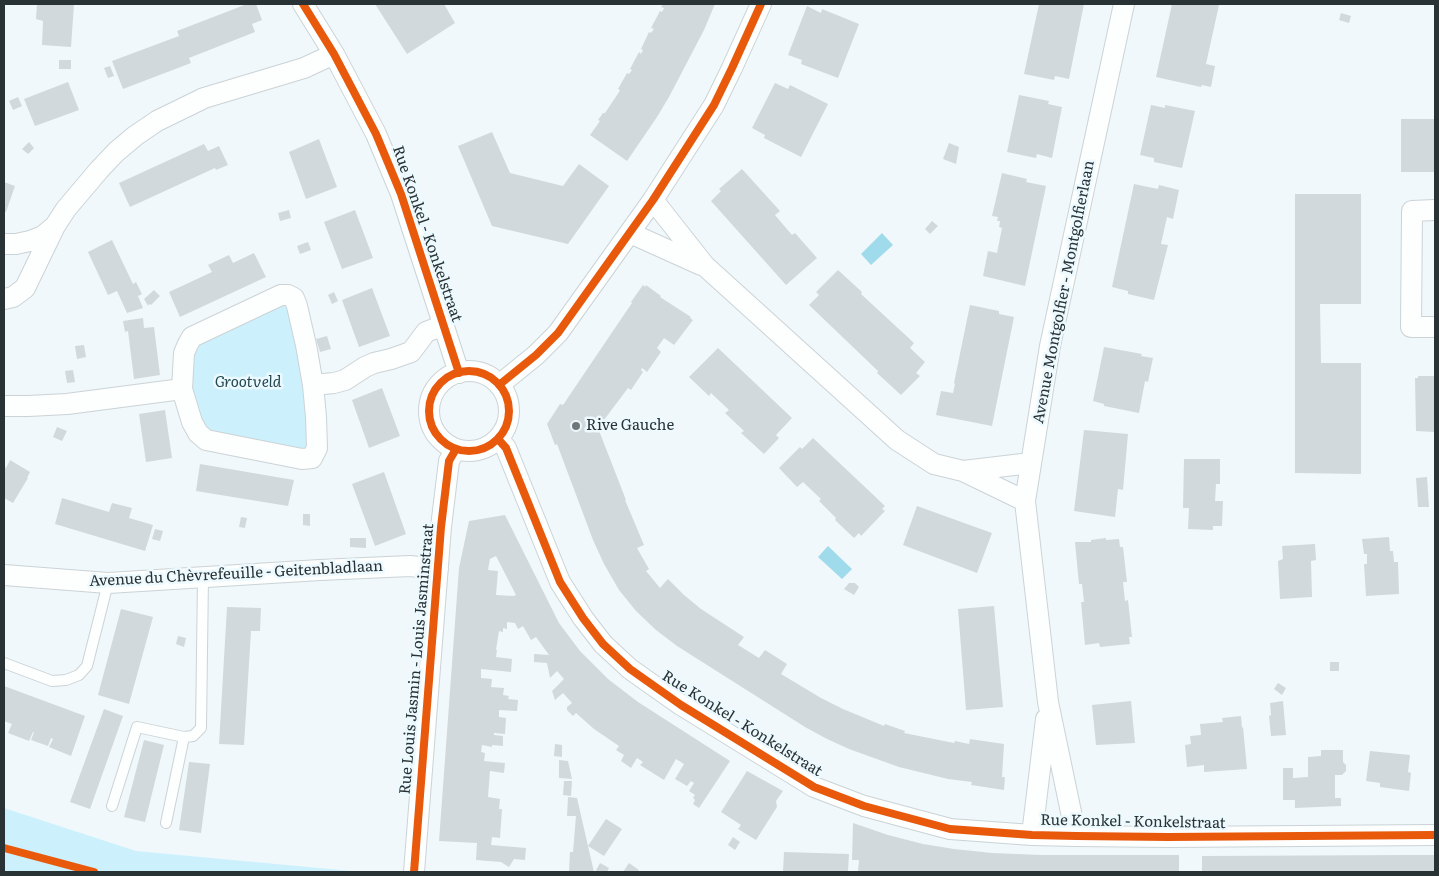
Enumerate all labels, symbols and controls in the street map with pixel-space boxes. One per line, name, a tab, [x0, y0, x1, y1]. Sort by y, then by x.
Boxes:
street label: Rue Konkel - Konkelstraat	[388, 143, 466, 325]
street label: Avenue Montgolfier - Montgolfierlaan	[1030, 159, 1098, 425]
park label: Grootveld	[215, 374, 281, 392]
place label: Rive Gauche	[586, 417, 674, 435]
marker: Rive Gauche	[570, 420, 582, 432]
street label: Rue Louis Jasmin - Louis Jasminstraat	[396, 523, 438, 795]
street label: Avenue du Chèvrefeuille - Geitenbladlaan	[89, 557, 383, 591]
street label: Rue Konkel - Konkelstraat	[659, 667, 825, 781]
street label: Rue Konkel - Konkelstraat	[1040, 811, 1226, 833]

